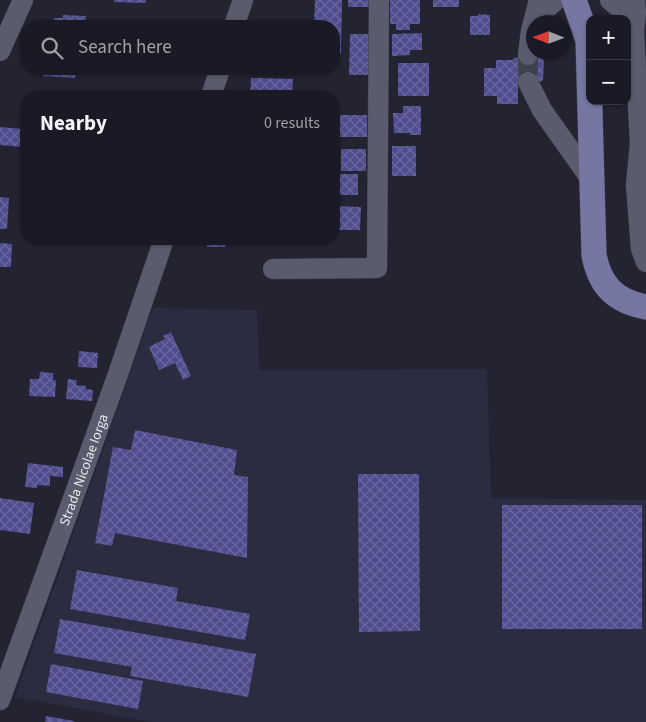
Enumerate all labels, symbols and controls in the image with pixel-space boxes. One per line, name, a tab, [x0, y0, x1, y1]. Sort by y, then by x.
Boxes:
north arrow	[526, 15, 571, 60]
map controls	[586, 15, 631, 105]
button: +	[586, 15, 631, 60]
search box	[20, 20, 340, 75]
icon: search	[38, 34, 66, 62]
text: Search here	[78, 34, 172, 61]
button: −	[586, 60, 631, 105]
text: Nearby	[40, 108, 107, 138]
text: 0 results	[264, 112, 320, 134]
street label: Strada Nicolae Iorga	[55, 411, 114, 529]

